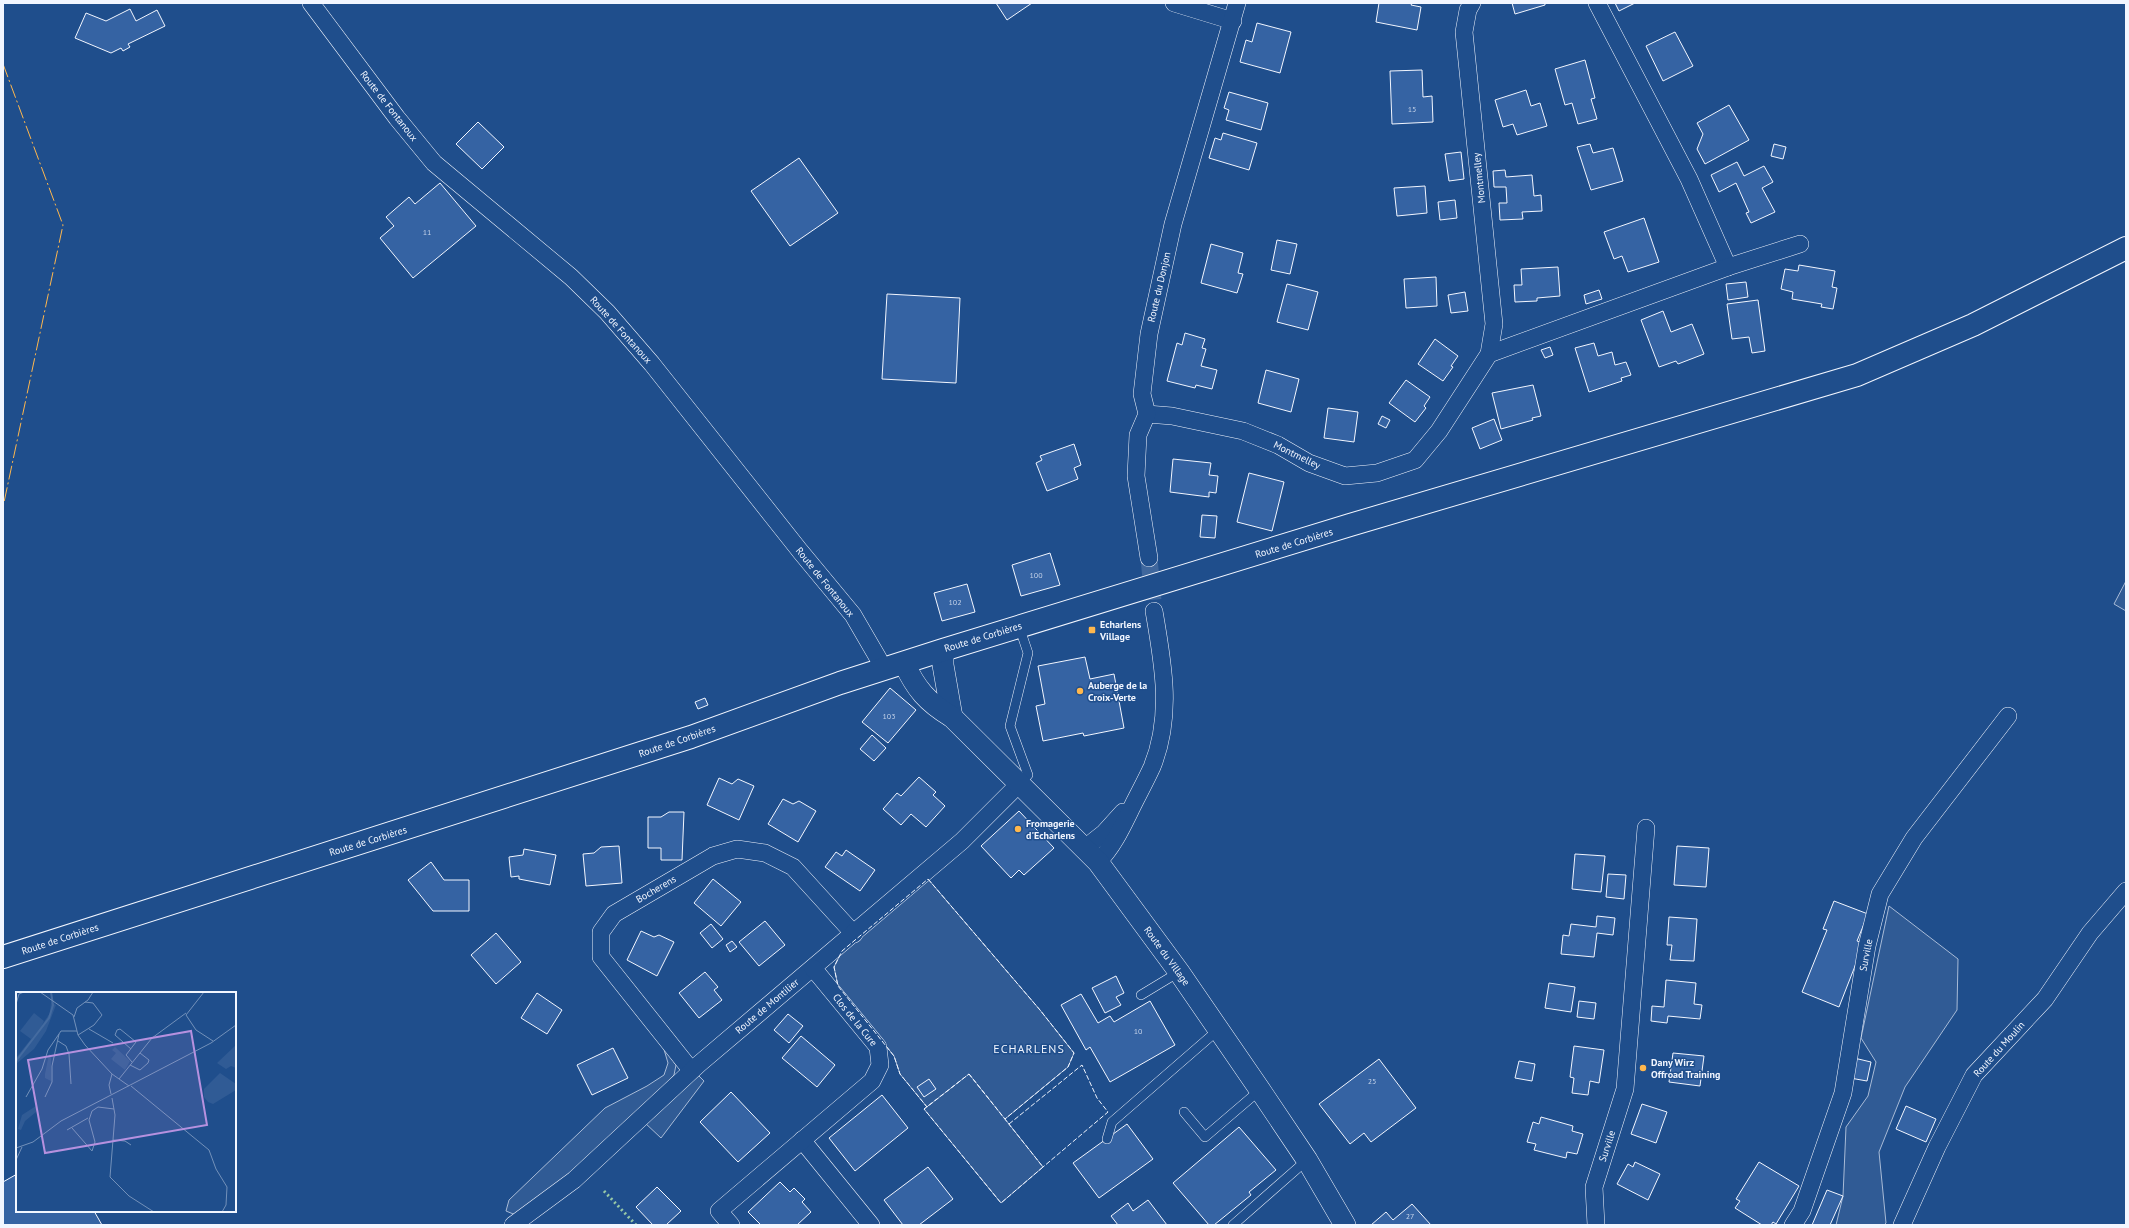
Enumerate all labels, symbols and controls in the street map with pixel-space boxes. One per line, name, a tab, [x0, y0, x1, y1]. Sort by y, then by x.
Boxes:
street label: Route de Fontanoux	[357, 68, 421, 144]
house number: 15	[1408, 104, 1416, 114]
street label: Montmelley	[1470, 152, 1488, 204]
house number: 11	[423, 227, 431, 237]
street label: Route du Donjon	[1145, 251, 1173, 323]
street label: Route de Fontanoux	[587, 294, 655, 366]
street label: Montmelley	[1271, 438, 1323, 472]
street label: Route de Corbières	[1254, 525, 1334, 561]
street label: Route de Fontanoux	[793, 544, 857, 620]
house number: 100	[1029, 570, 1043, 580]
house number: 102	[948, 597, 962, 607]
place label: Echarlens Village	[1099, 618, 1141, 643]
street label: Route de Corbières	[943, 619, 1023, 655]
marker: Echarlens Village	[1087, 625, 1097, 635]
place label: Auberge de la Croix-Verte	[1088, 679, 1147, 704]
marker: Auberge de la Croix-Verte	[1075, 686, 1085, 696]
house number: 103	[882, 711, 896, 721]
street label: Route de Corbières	[637, 722, 717, 760]
place label: Fromagerie d'Echarlens	[1026, 817, 1075, 842]
street label: Route de Corbières	[328, 823, 408, 859]
marker: Fromagerie d'Echarlens	[1013, 824, 1023, 834]
street label: Bocherens	[634, 872, 678, 906]
street label: Route de Corbières	[20, 920, 100, 958]
street label: Route du Village	[1141, 924, 1193, 988]
street label: Surville	[1857, 938, 1875, 972]
street label: Route de Montilier	[732, 975, 802, 1036]
street label: Clos de la Cure	[830, 991, 880, 1049]
inset map	[16, 992, 236, 1212]
street label: Route du Moulin	[1971, 1018, 2027, 1080]
house number: 10	[1134, 1026, 1143, 1036]
district label: ECHARLENS	[993, 1041, 1065, 1056]
place label: Dany Wirz Offroad Training	[1651, 1056, 1720, 1081]
marker: Dany Wirz Offroad Training	[1638, 1063, 1648, 1073]
house number: 25	[1368, 1076, 1376, 1086]
street label: Surville	[1596, 1129, 1618, 1163]
house number: 27	[1406, 1211, 1414, 1221]

